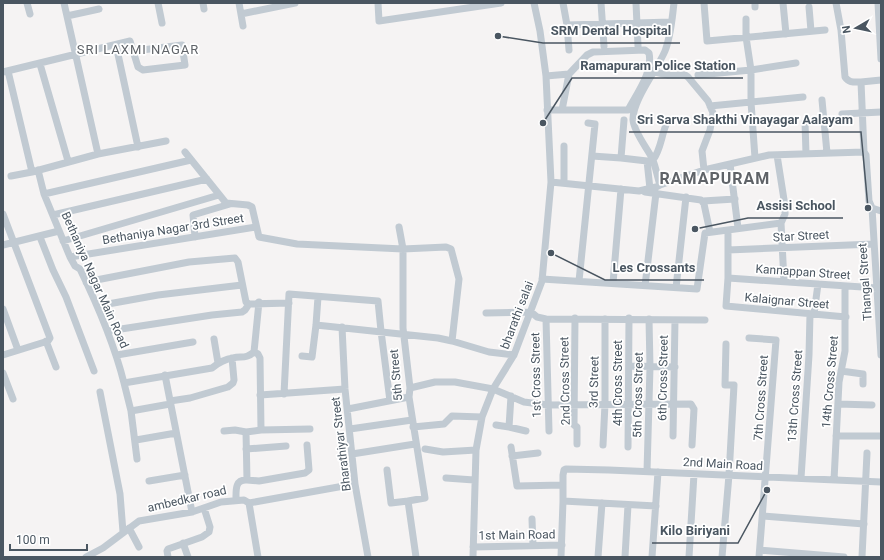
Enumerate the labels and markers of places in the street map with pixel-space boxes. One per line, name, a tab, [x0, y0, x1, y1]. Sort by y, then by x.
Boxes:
callout: SRM Dental Hospital	[543, 18, 680, 43]
callout: Ramapuram Police Station	[572, 53, 743, 78]
callout: Sri Sarva Shakthi Vinayagar Aalayam	[629, 107, 861, 132]
callout: Assisi School	[748, 193, 843, 218]
callout: Les Crossants	[605, 255, 704, 280]
callout: Kilo Biriyani	[652, 518, 738, 543]

